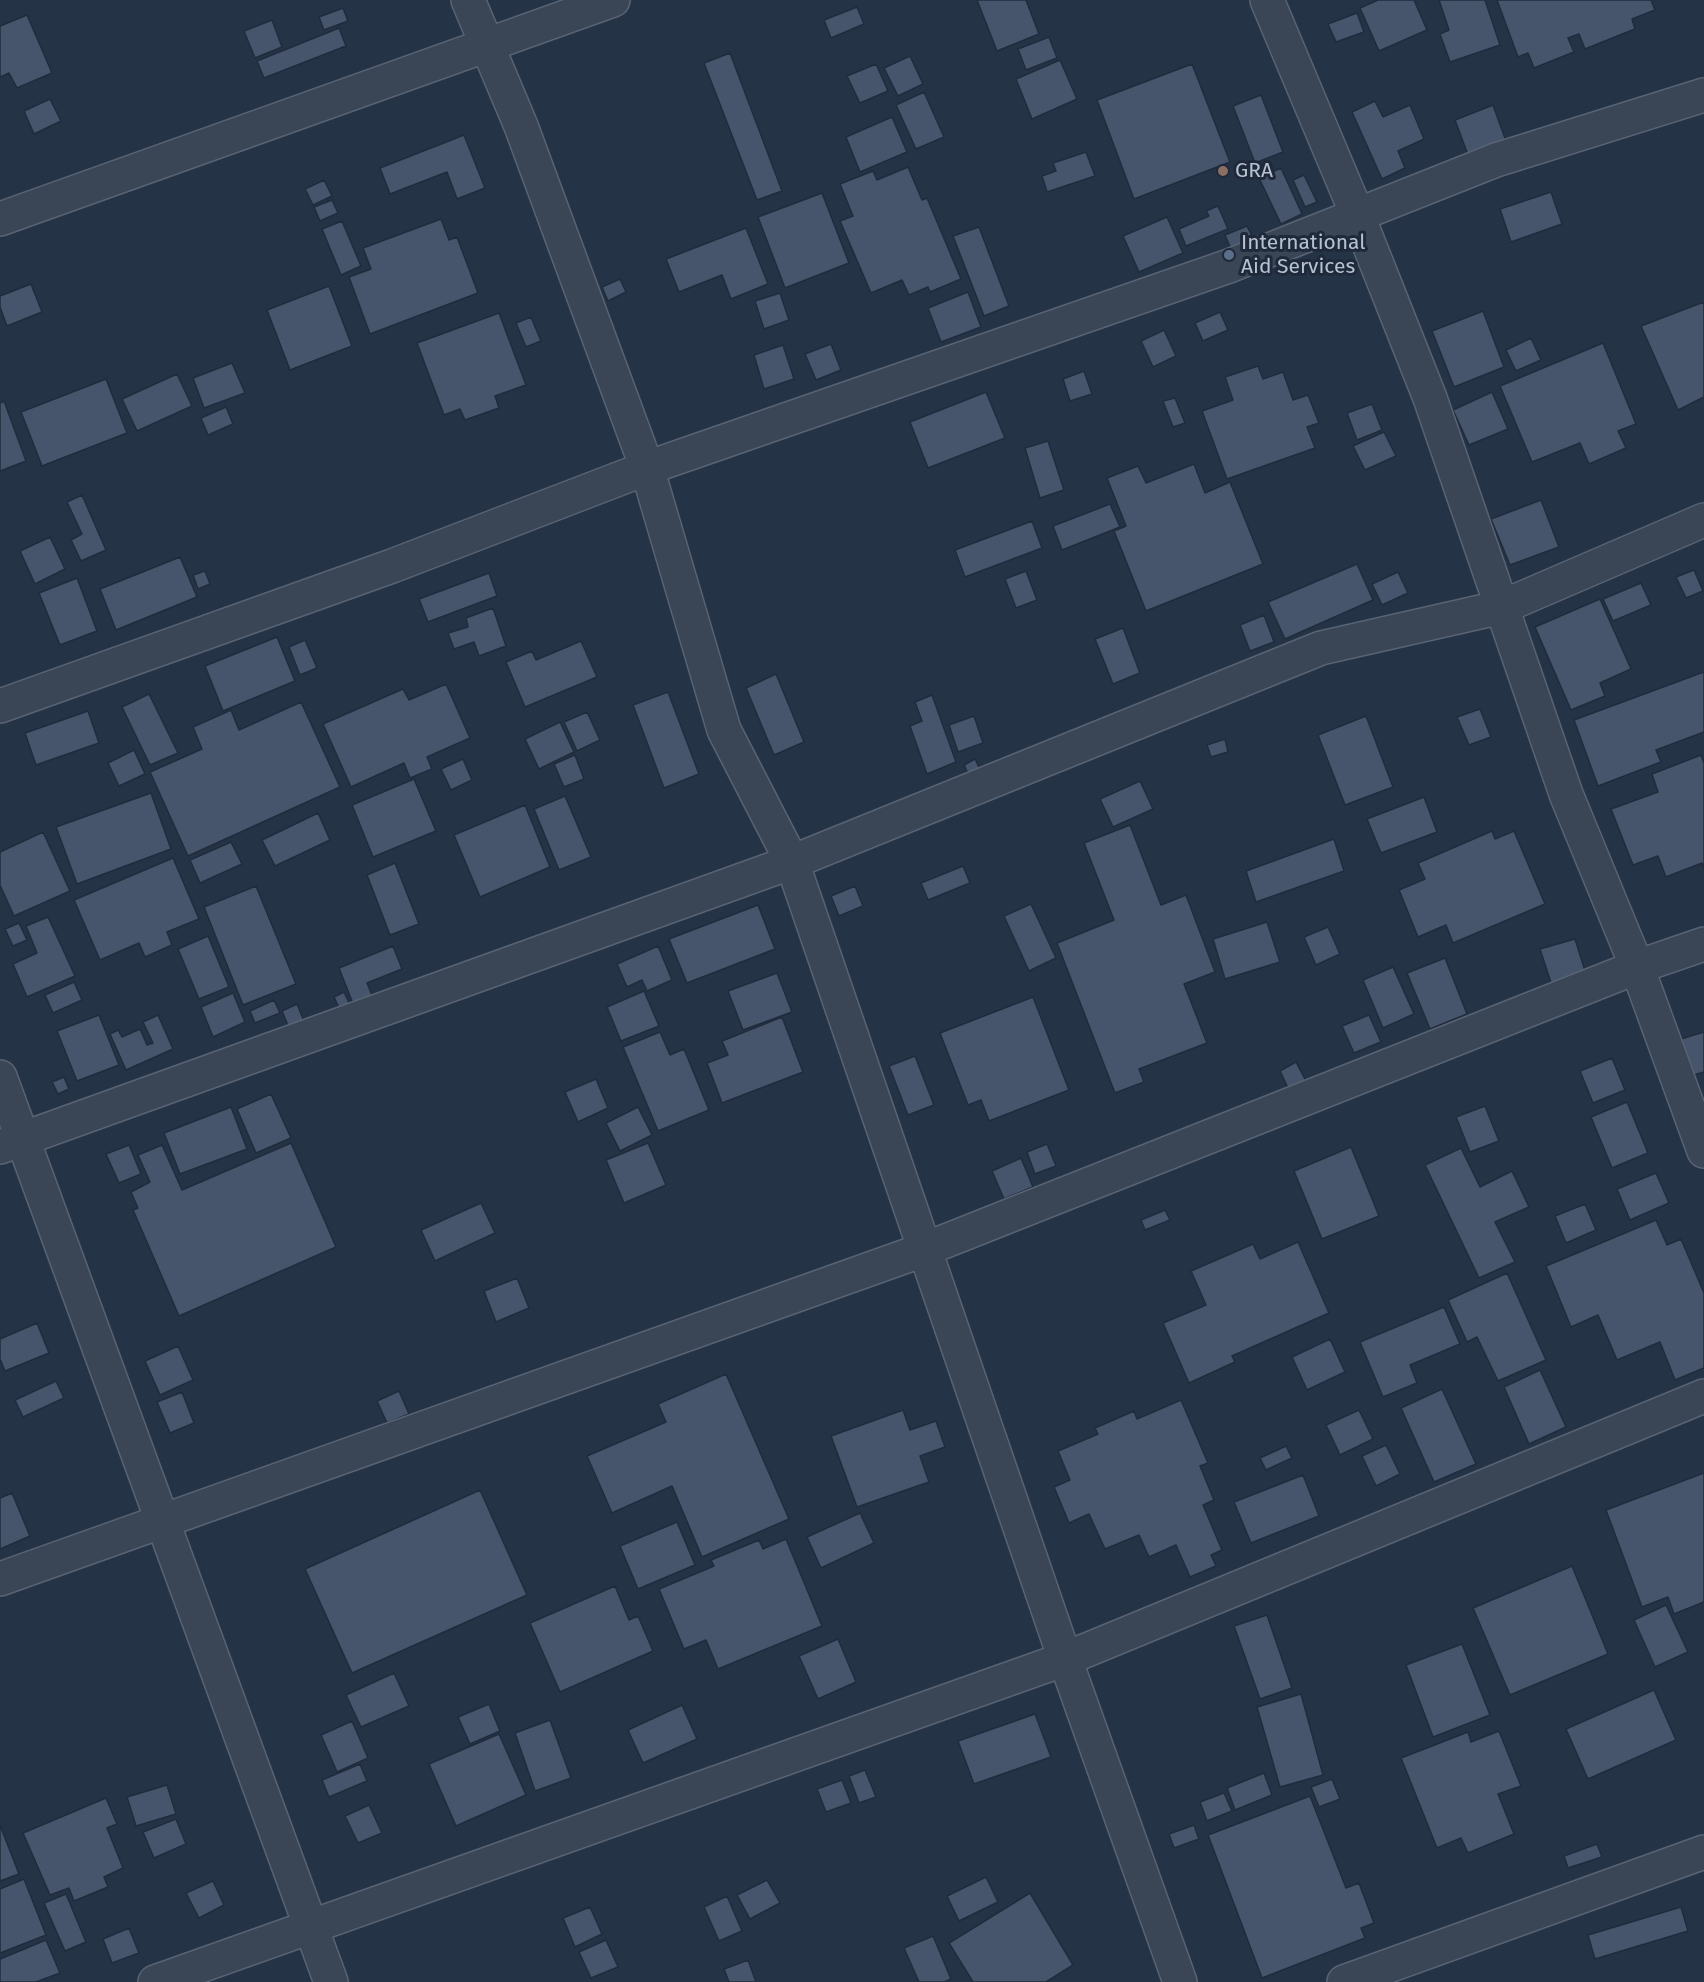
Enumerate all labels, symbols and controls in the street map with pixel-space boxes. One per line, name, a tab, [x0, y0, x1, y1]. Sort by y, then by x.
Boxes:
place label: GRA	[1235, 158, 1273, 184]
marker: GRA	[1216, 164, 1230, 178]
place label: International Aid Services	[1241, 230, 1365, 280]
marker: International Aid Services	[1222, 248, 1236, 262]

